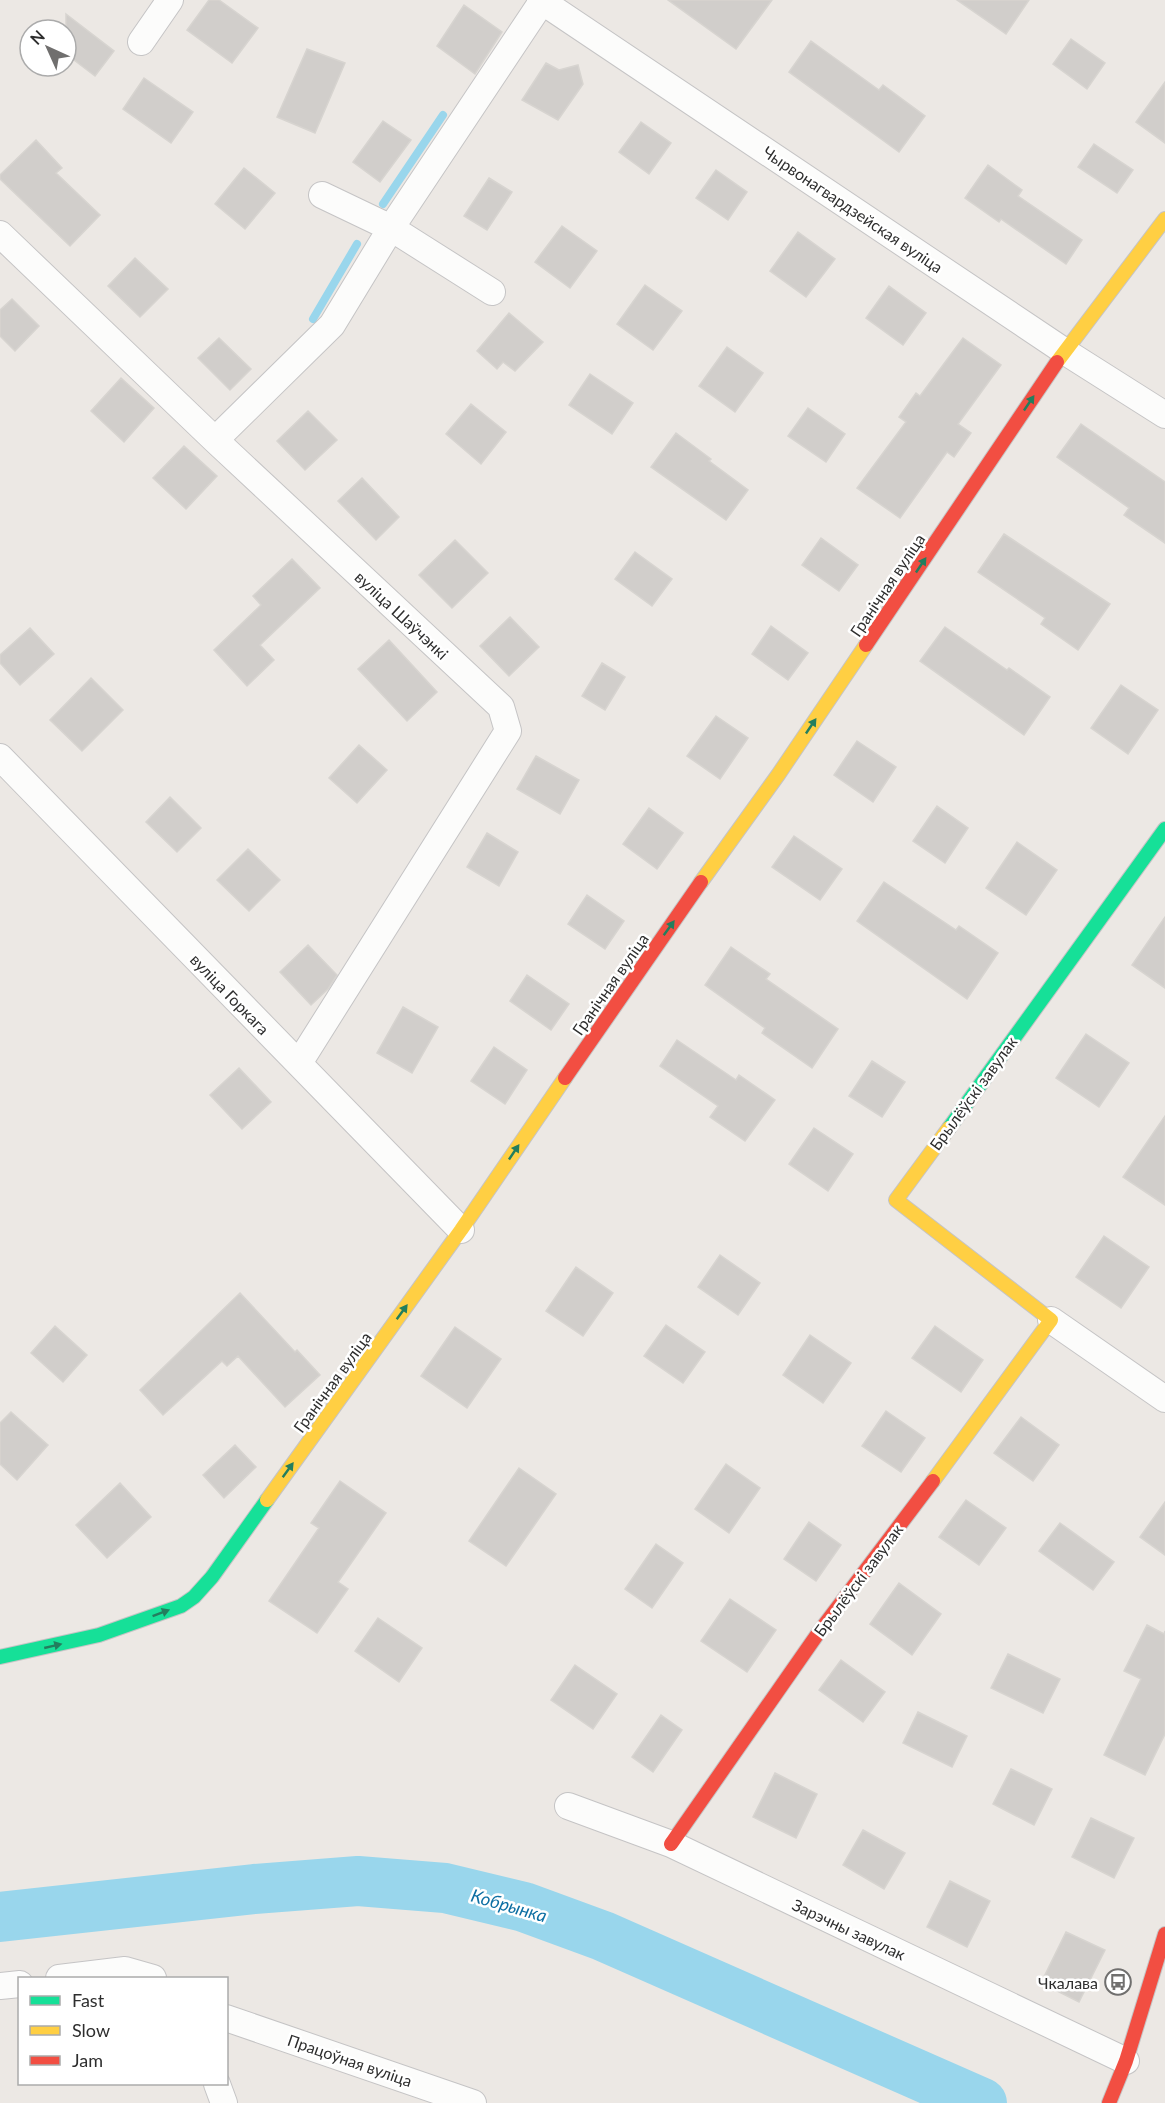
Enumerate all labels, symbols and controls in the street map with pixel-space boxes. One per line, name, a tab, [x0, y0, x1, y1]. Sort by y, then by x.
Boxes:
north arrow	[18, 18, 78, 78]
text: N	[26, 26, 48, 48]
street label: Чырвонагвардзейская вуліца	[759, 142, 947, 276]
one-way arrow	[1024, 395, 1035, 411]
street label: Гранічная вуліца	[846, 530, 928, 640]
one-way arrow	[915, 557, 926, 573]
street label: вуліца Шаўчэнкі	[352, 567, 452, 663]
one-way arrow	[805, 719, 817, 735]
one-way arrow	[663, 920, 675, 936]
street label: Гранічная вуліца	[568, 929, 652, 1039]
street label: вуліца Горкага	[187, 950, 273, 1038]
street label: Брылёўскі завулак	[925, 1032, 1021, 1153]
one-way arrow	[508, 1144, 520, 1160]
one-way arrow	[396, 1304, 408, 1320]
street label: Гранічная вуліца	[289, 1328, 375, 1436]
one-way arrow	[282, 1462, 294, 1477]
street label: Брылёўскі завулак	[810, 1520, 907, 1640]
one-way arrow	[152, 1608, 170, 1618]
one-way arrow	[44, 1641, 63, 1651]
water label: Кобрынка	[469, 1884, 549, 1926]
street label: Зарэчны завулак	[790, 1895, 909, 1964]
bus stop icon: Чкалава	[1103, 1967, 1133, 1997]
place label: Чкалава	[1038, 1973, 1098, 1992]
legend	[18, 1977, 228, 2085]
text: Fast	[72, 1989, 105, 2011]
text: Slow	[72, 2019, 110, 2041]
street label: Працоўная вуліца	[285, 2030, 415, 2090]
text: Jam	[72, 2049, 103, 2071]

